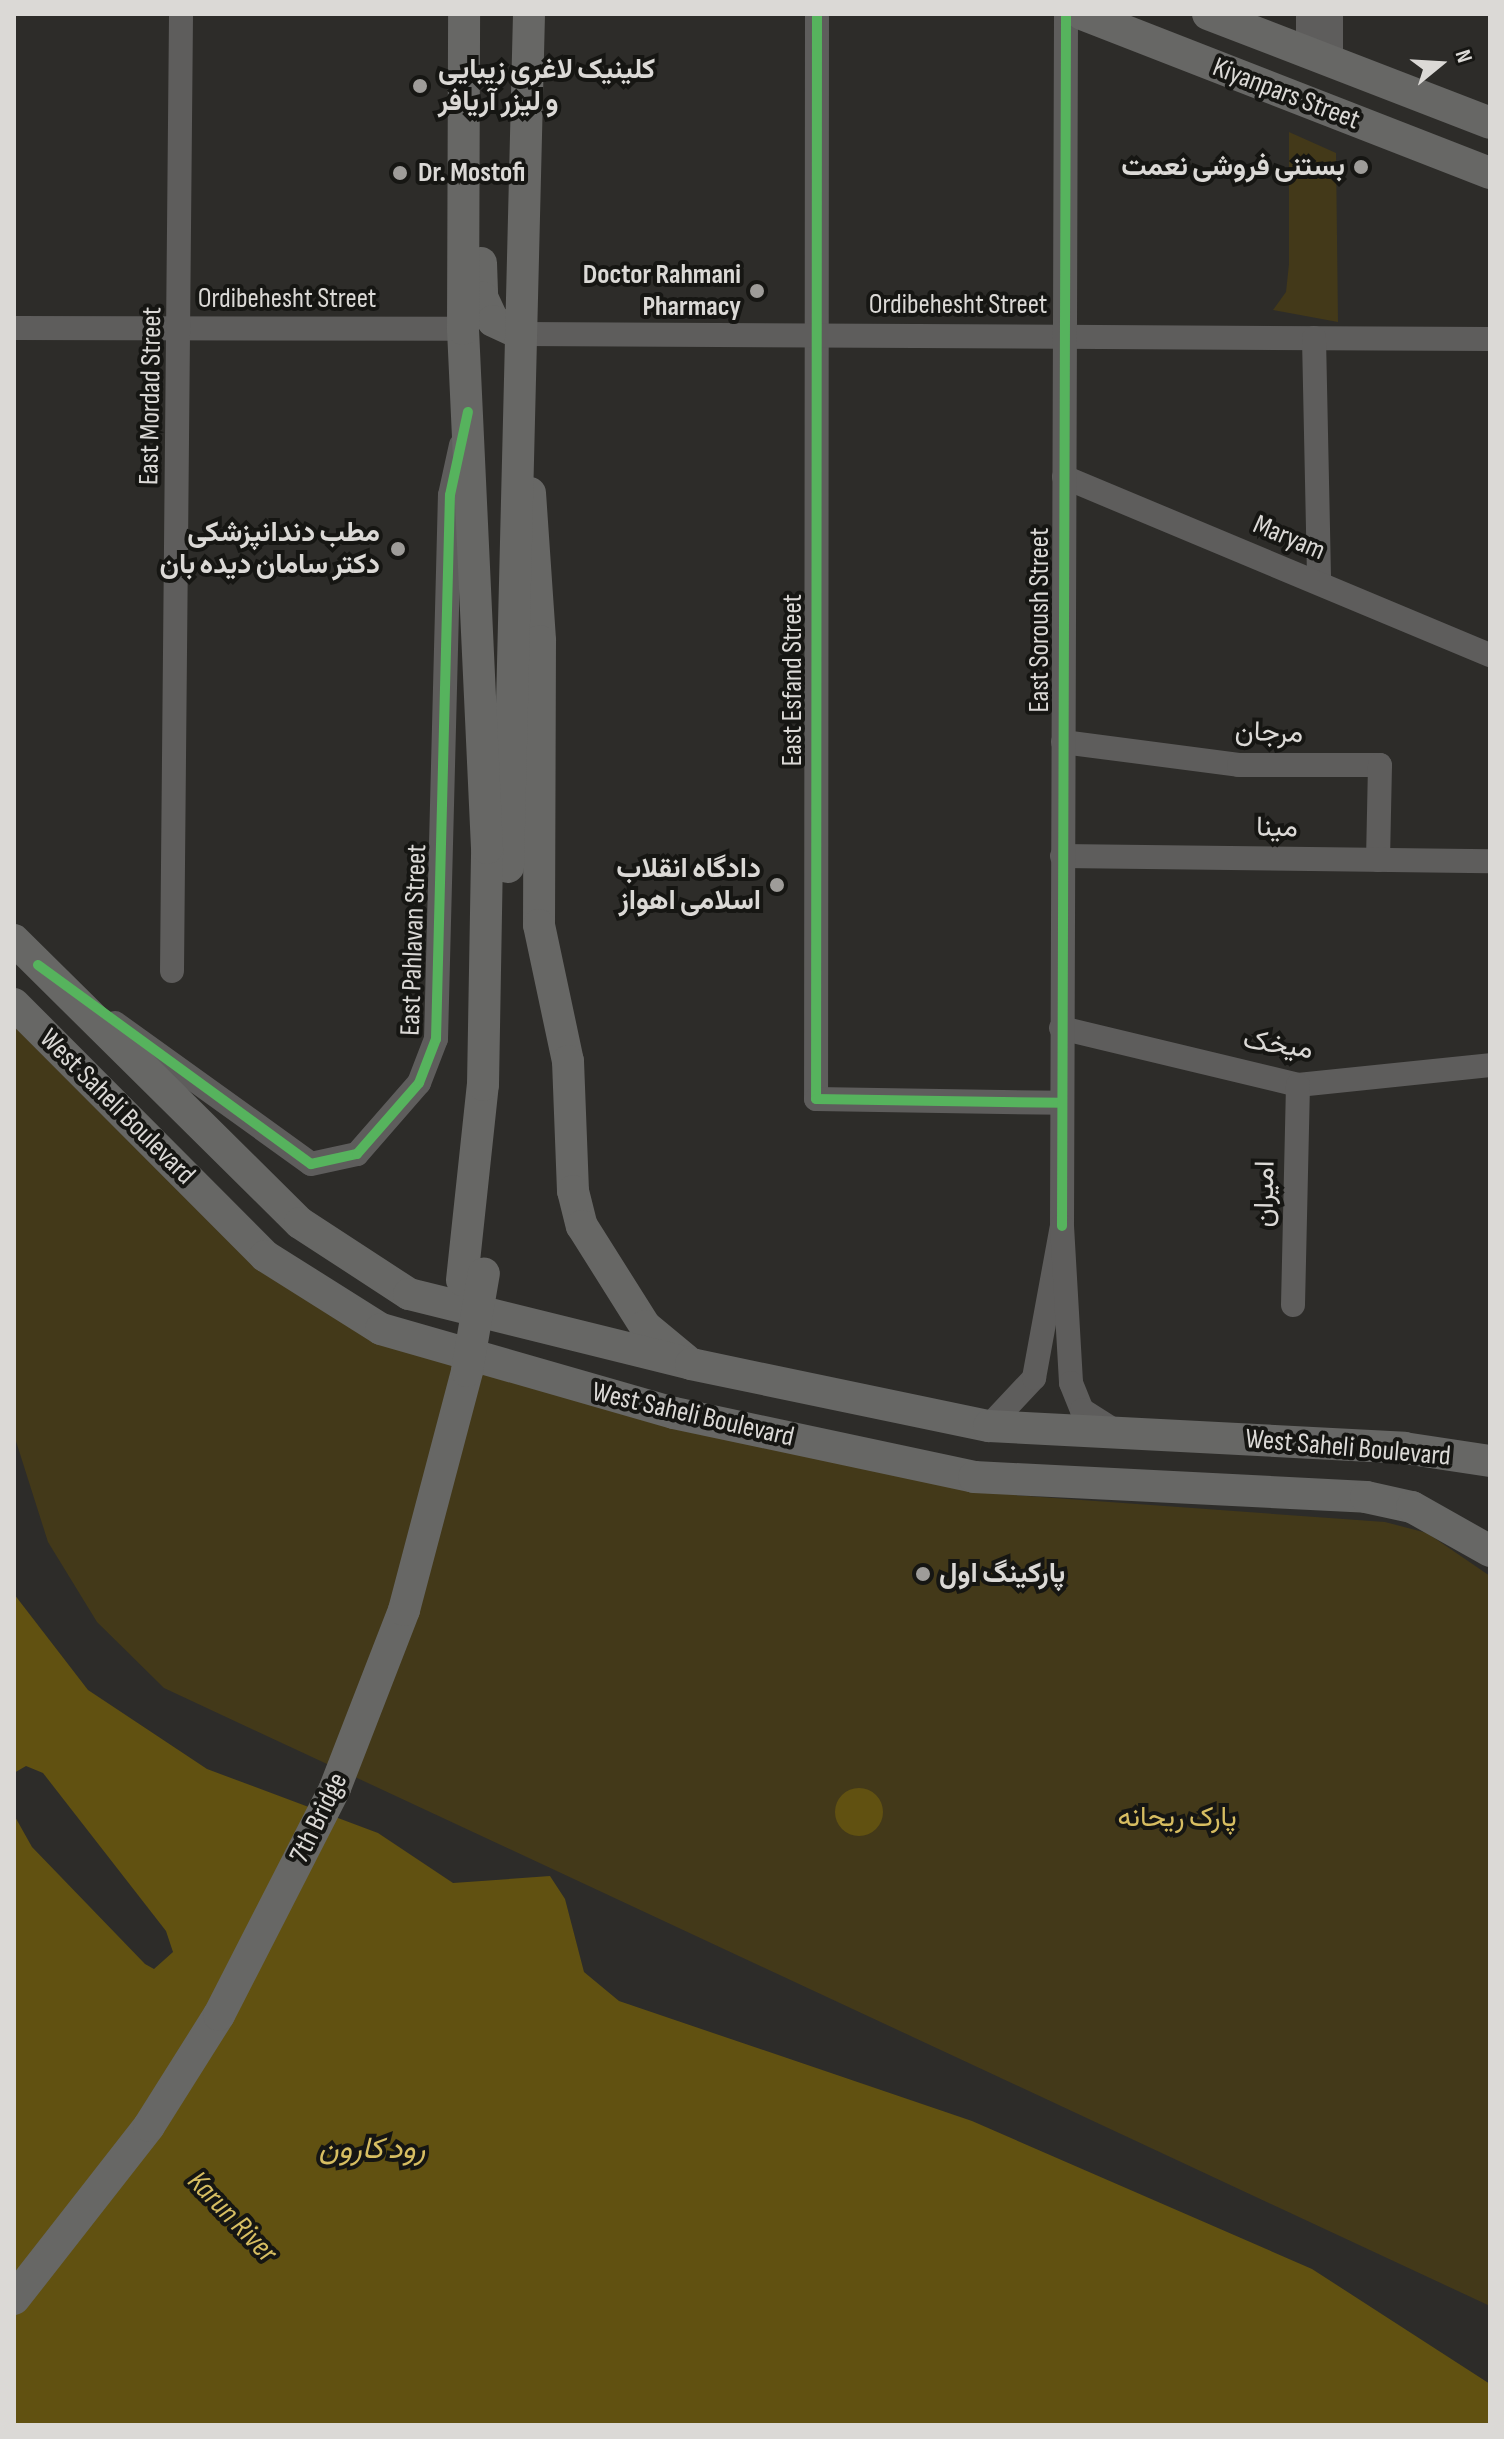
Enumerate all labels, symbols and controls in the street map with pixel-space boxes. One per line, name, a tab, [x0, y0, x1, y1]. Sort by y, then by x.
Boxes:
north arrow	[1400, 24, 1480, 104]
text: N	[1449, 47, 1478, 66]
street label: Kiyanpars Street	[1208, 51, 1364, 137]
place label: کلینیک لاغری زیبایی و لیزر آریافر	[438, 53, 655, 119]
marker: کلینیک لاغری زیبایی و لیزر آریافر	[409, 75, 431, 97]
place label: بستنی فروشی نعمت	[1121, 150, 1345, 184]
place label: Dr. Mostofi	[418, 156, 525, 190]
marker: بستنی فروشی نعمت	[1352, 158, 1370, 176]
marker: Dr. Mostofi	[389, 162, 411, 184]
place label: Doctor Rahmani Pharmacy	[583, 258, 741, 324]
street label: Ordibehesht Street	[198, 282, 376, 316]
marker: Doctor Rahmani Pharmacy	[748, 282, 766, 300]
street label: Ordibehesht Street	[869, 288, 1047, 322]
street label: East Mordad Street	[133, 306, 169, 486]
street label: Maryam	[1248, 508, 1330, 568]
place label: مطب دندانپزشکی دکتر سامان دیده بان	[160, 516, 380, 582]
street label: East Soroush Street	[1023, 527, 1057, 713]
marker: مطب دندانپزشکی دکتر سامان دیده بان	[387, 538, 409, 560]
street label: East Esfand Street	[776, 594, 810, 766]
street label: مرجان	[1234, 715, 1304, 751]
street label: مینا	[1256, 811, 1298, 845]
street label: East Pahlavan Street	[394, 844, 434, 1036]
place label: دادگاه انقلاب اسلامی اهواز	[616, 852, 761, 918]
marker: دادگاه انقلاب اسلامی اهواز	[768, 876, 786, 894]
street label: West Saheli Boulevard	[32, 1022, 202, 1192]
street label: میخک	[1241, 1023, 1315, 1067]
street label: امیران	[1248, 1160, 1282, 1228]
street label: West Saheli Boulevard	[589, 1375, 797, 1455]
street label: West Saheli Boulevard	[1244, 1422, 1452, 1474]
place label: پارکینگ اول	[939, 1557, 1065, 1591]
marker: پارکینگ اول	[914, 1565, 932, 1583]
street label: 7th Bridge	[283, 1767, 355, 1869]
park label: پارک ریحانه	[1117, 1801, 1237, 1835]
water label: رود کارون	[319, 2131, 425, 2167]
water label: Karun River	[180, 2164, 284, 2270]

